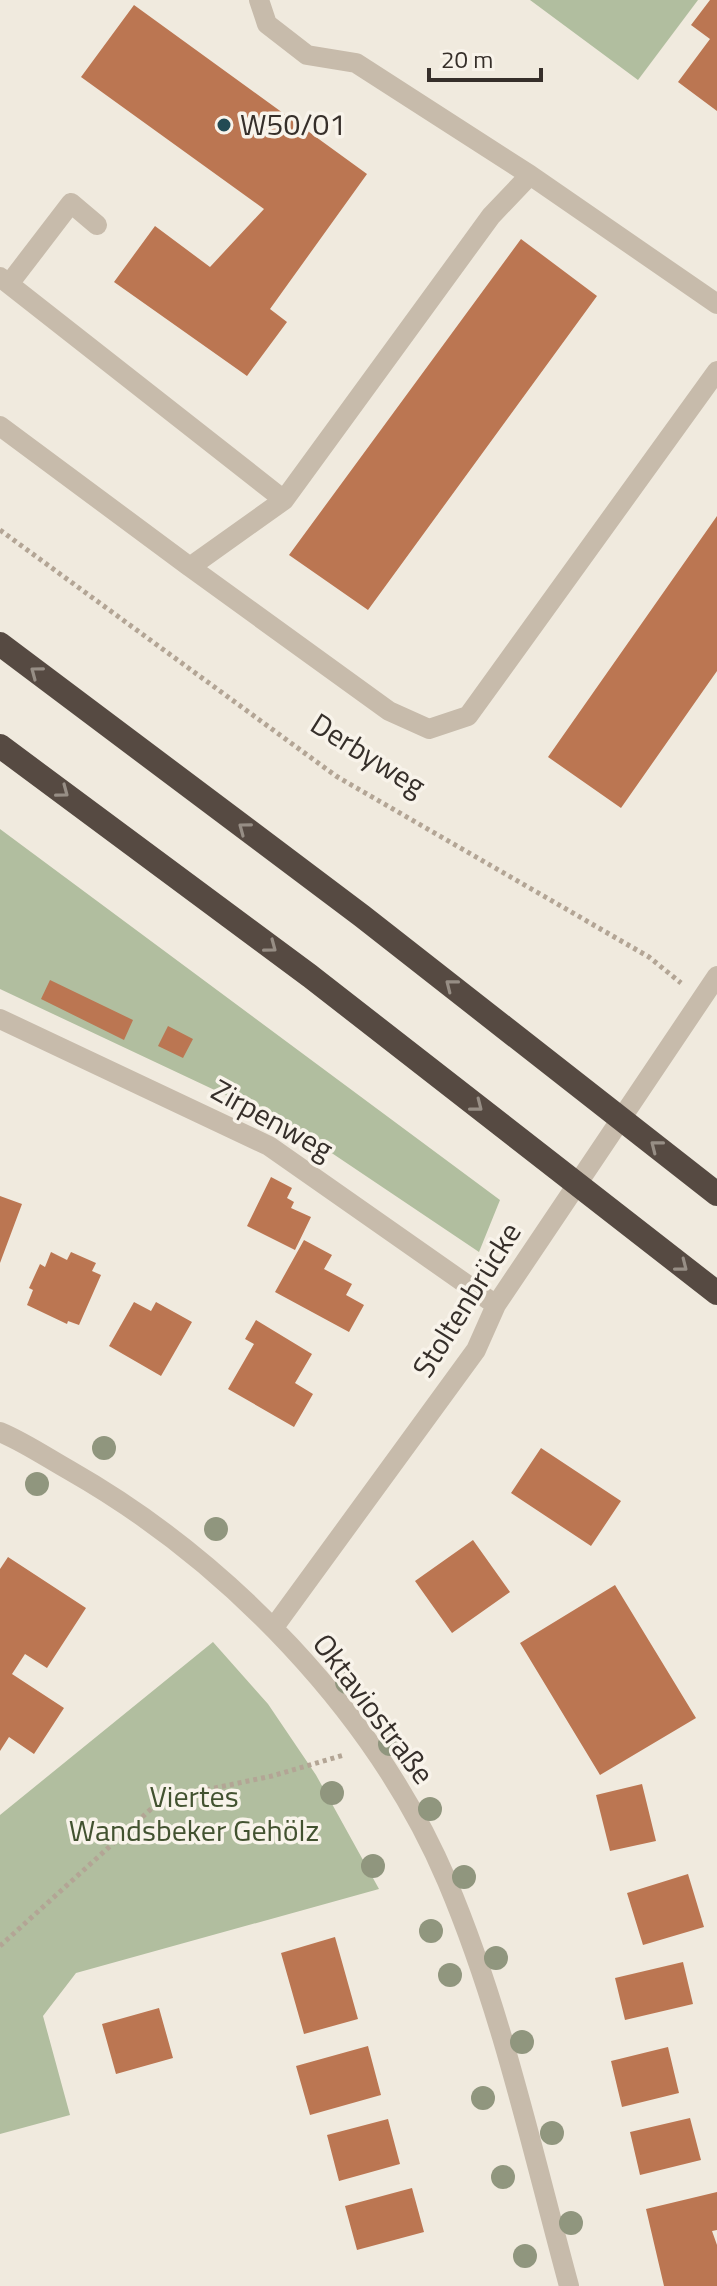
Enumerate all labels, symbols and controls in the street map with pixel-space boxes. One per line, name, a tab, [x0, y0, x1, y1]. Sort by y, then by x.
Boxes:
scale bar	[429, 32, 541, 82]
text: 20 m	[441, 41, 493, 77]
place label: W50/01	[240, 101, 346, 147]
marker: W50/01	[215, 116, 233, 134]
one-way arrow	[31, 667, 45, 681]
street label: Derbyweg	[302, 701, 435, 808]
one-way arrow	[54, 783, 68, 797]
one-way arrow	[239, 823, 253, 837]
one-way arrow	[262, 938, 277, 952]
one-way arrow	[445, 981, 460, 995]
street label: Zirpenweg	[203, 1067, 342, 1172]
one-way arrow	[468, 1097, 483, 1111]
one-way arrow	[650, 1141, 665, 1155]
street label: Stoltenbrücke	[400, 1213, 532, 1386]
one-way arrow	[673, 1256, 687, 1271]
street label: Oktaviostraße	[302, 1623, 446, 1794]
park label: Viertes Wandsbeker Gehölz	[69, 1773, 319, 1853]

